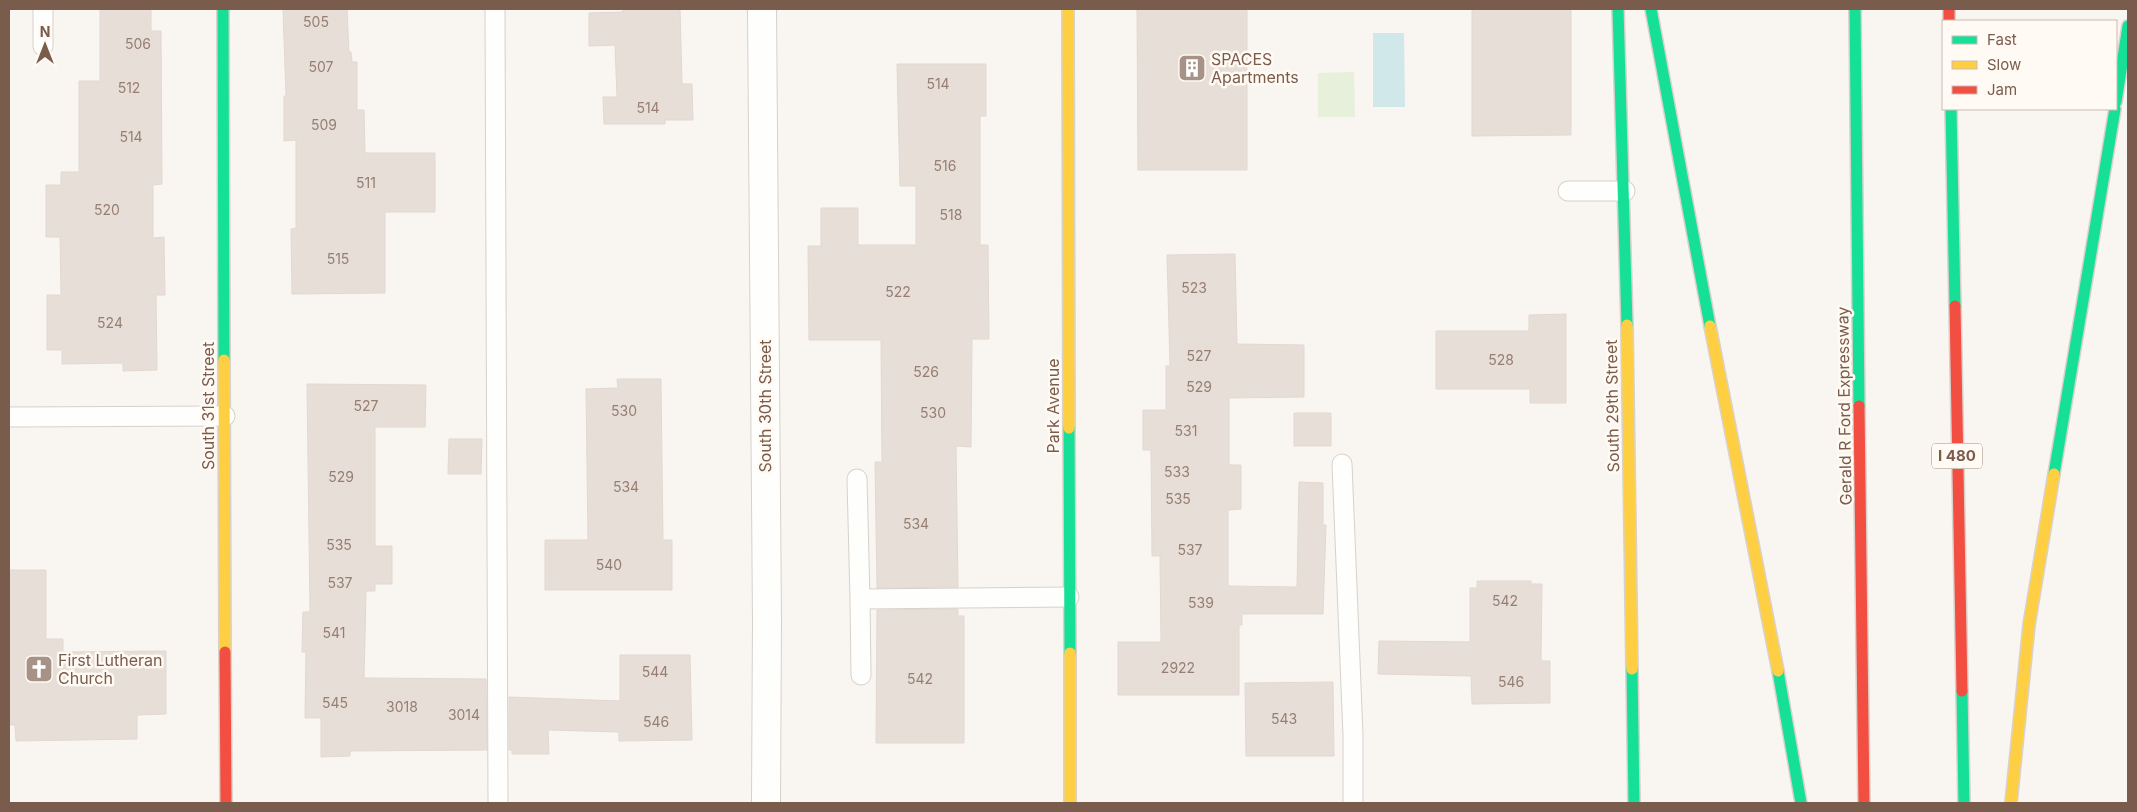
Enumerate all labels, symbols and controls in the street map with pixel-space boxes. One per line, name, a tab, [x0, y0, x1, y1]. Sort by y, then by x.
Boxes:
house number: 505	[303, 13, 329, 30]
north arrow	[20, 20, 70, 70]
legend	[1942, 20, 2117, 110]
text: N	[40, 23, 50, 40]
text: Fast	[1987, 30, 2017, 49]
house number: 506	[125, 35, 151, 52]
place label: SPACES Apartments	[1211, 49, 1299, 87]
building icon: SPACES Apartments	[1177, 53, 1207, 83]
text: Slow	[1987, 55, 2021, 74]
house number: 507	[309, 58, 334, 75]
house number: 514	[926, 75, 950, 92]
house number: 512	[118, 79, 140, 96]
text: Jam	[1987, 80, 2017, 99]
house number: 514	[636, 99, 660, 116]
house number: 509	[311, 116, 337, 133]
house number: 514	[119, 128, 143, 145]
house number: 516	[934, 157, 956, 174]
house number: 511	[356, 174, 376, 191]
house number: 520	[94, 201, 120, 218]
house number: 518	[940, 206, 962, 223]
house number: 515	[327, 250, 349, 267]
house number: 523	[1181, 279, 1207, 296]
house number: 522	[885, 283, 911, 300]
street label: Gerald R Ford Expressway	[1832, 307, 1856, 505]
house number: 524	[97, 314, 123, 331]
street label: South 30th Street	[755, 339, 775, 473]
street label: South 29th Street	[1601, 339, 1623, 473]
street label: South 31st Street	[198, 342, 218, 470]
house number: 527	[1187, 347, 1212, 364]
house number: 528	[1488, 351, 1514, 368]
street label: Park Avenue	[1043, 359, 1063, 453]
house number: 526	[913, 363, 939, 380]
house number: 529	[1186, 378, 1212, 395]
house number: 527	[354, 397, 379, 414]
house number: 530	[611, 402, 637, 419]
house number: 530	[920, 404, 946, 421]
house number: 531	[1175, 422, 1197, 439]
road number: I 480	[1932, 444, 1982, 468]
house number: 533	[1164, 463, 1190, 480]
house number: 529	[328, 468, 354, 485]
house number: 534	[613, 478, 639, 495]
house number: 535	[1165, 490, 1191, 507]
house number: 534	[903, 515, 929, 532]
house number: 535	[326, 536, 352, 553]
house number: 537	[1177, 541, 1203, 558]
house number: 540	[596, 556, 622, 573]
house number: 537	[327, 574, 353, 591]
house number: 542	[1492, 592, 1518, 609]
house number: 539	[1188, 594, 1214, 611]
house number: 541	[323, 624, 345, 641]
place label: First Lutheran Church	[58, 650, 163, 688]
church icon: First Lutheran Church	[24, 654, 54, 684]
house number: 2922	[1161, 659, 1195, 676]
house number: 544	[642, 663, 668, 680]
house number: 542	[907, 670, 933, 687]
house number: 546	[1498, 673, 1524, 690]
house number: 545	[322, 694, 348, 711]
house number: 3018	[386, 698, 418, 715]
house number: 3014	[448, 706, 480, 723]
house number: 543	[1271, 710, 1297, 727]
house number: 546	[643, 713, 669, 730]

